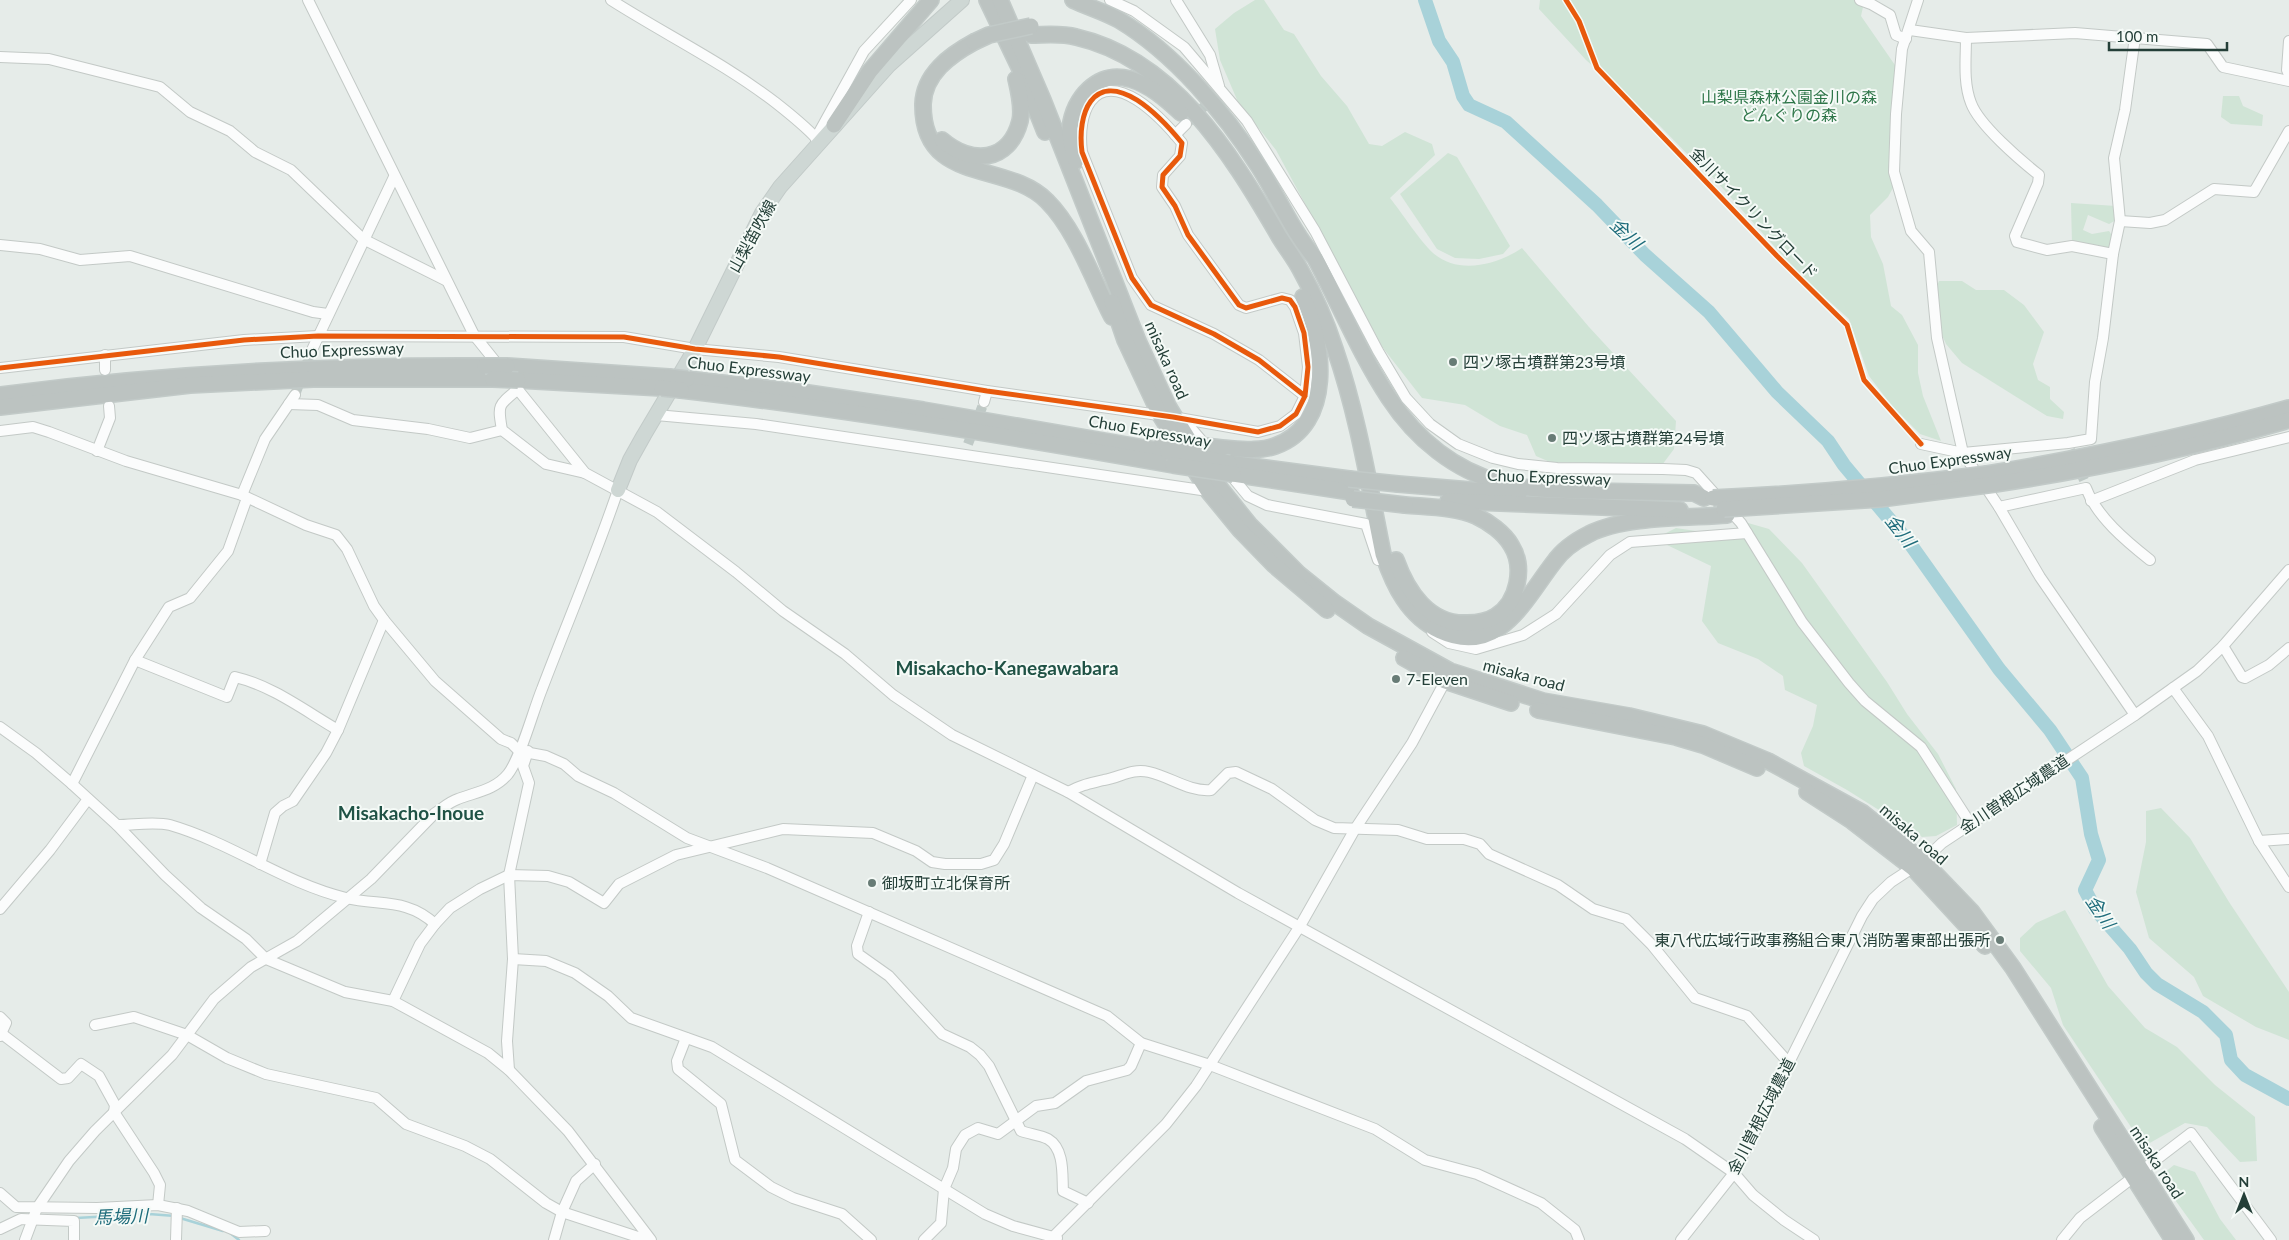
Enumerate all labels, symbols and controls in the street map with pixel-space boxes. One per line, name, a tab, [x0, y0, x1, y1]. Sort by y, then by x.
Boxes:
scale bar	[2109, 20, 2226, 52]
text: 100 m	[2116, 27, 2158, 45]
park label: 山梨県森林公園金川の森 どんぐりの森	[1701, 87, 1877, 124]
street label: 金川サイクリングロード	[1687, 143, 1822, 282]
street label: 山梨笛吹線	[724, 196, 779, 275]
water label: 金川	[1606, 213, 1649, 255]
street label: misaka road	[1142, 318, 1193, 402]
street label: Chuo Expressway	[280, 338, 405, 361]
street label: Chuo Expressway	[686, 352, 813, 386]
place label: 四ツ塚古墳群第23号墳	[1463, 352, 1626, 371]
marker: 四ツ塚古墳群第23号墳	[1447, 356, 1459, 368]
street label: Chuo Expressway	[1087, 410, 1214, 451]
place label: 四ツ塚古墳群第24号墳	[1562, 428, 1725, 447]
marker: 四ツ塚古墳群第24号墳	[1546, 432, 1558, 444]
street label: Chuo Expressway	[1887, 441, 2013, 478]
street label: Chuo Expressway	[1487, 465, 1612, 488]
water label: 金川	[1881, 509, 1922, 553]
street label: misaka road	[1481, 655, 1567, 695]
district label: Misakacho-Kanegawabara	[895, 656, 1119, 679]
place label: 7-Eleven	[1406, 669, 1468, 688]
marker: 7-Eleven	[1390, 673, 1402, 685]
street label: 金川曽根広域農道	[1955, 750, 2072, 837]
street label: misaka road	[1877, 799, 1952, 868]
district label: Misakacho-Inoue	[338, 801, 484, 824]
place label: 御坂町立北保育所	[882, 873, 1010, 892]
marker: 御坂町立北保育所	[866, 877, 878, 889]
water label: 金川	[2082, 890, 2121, 934]
place label: 東八代広域行政事務組合東八消防署東部出張所	[1654, 930, 1990, 949]
marker: 東八代広域行政事務組合東八消防署東部出張所	[1994, 934, 2006, 946]
street label: 金川曽根広域農道	[1723, 1054, 1798, 1177]
street label: misaka road	[2127, 1122, 2188, 1202]
north arrow	[2219, 1170, 2269, 1220]
text: N	[2239, 1173, 2249, 1190]
water label: 馬場川	[94, 1204, 150, 1228]

